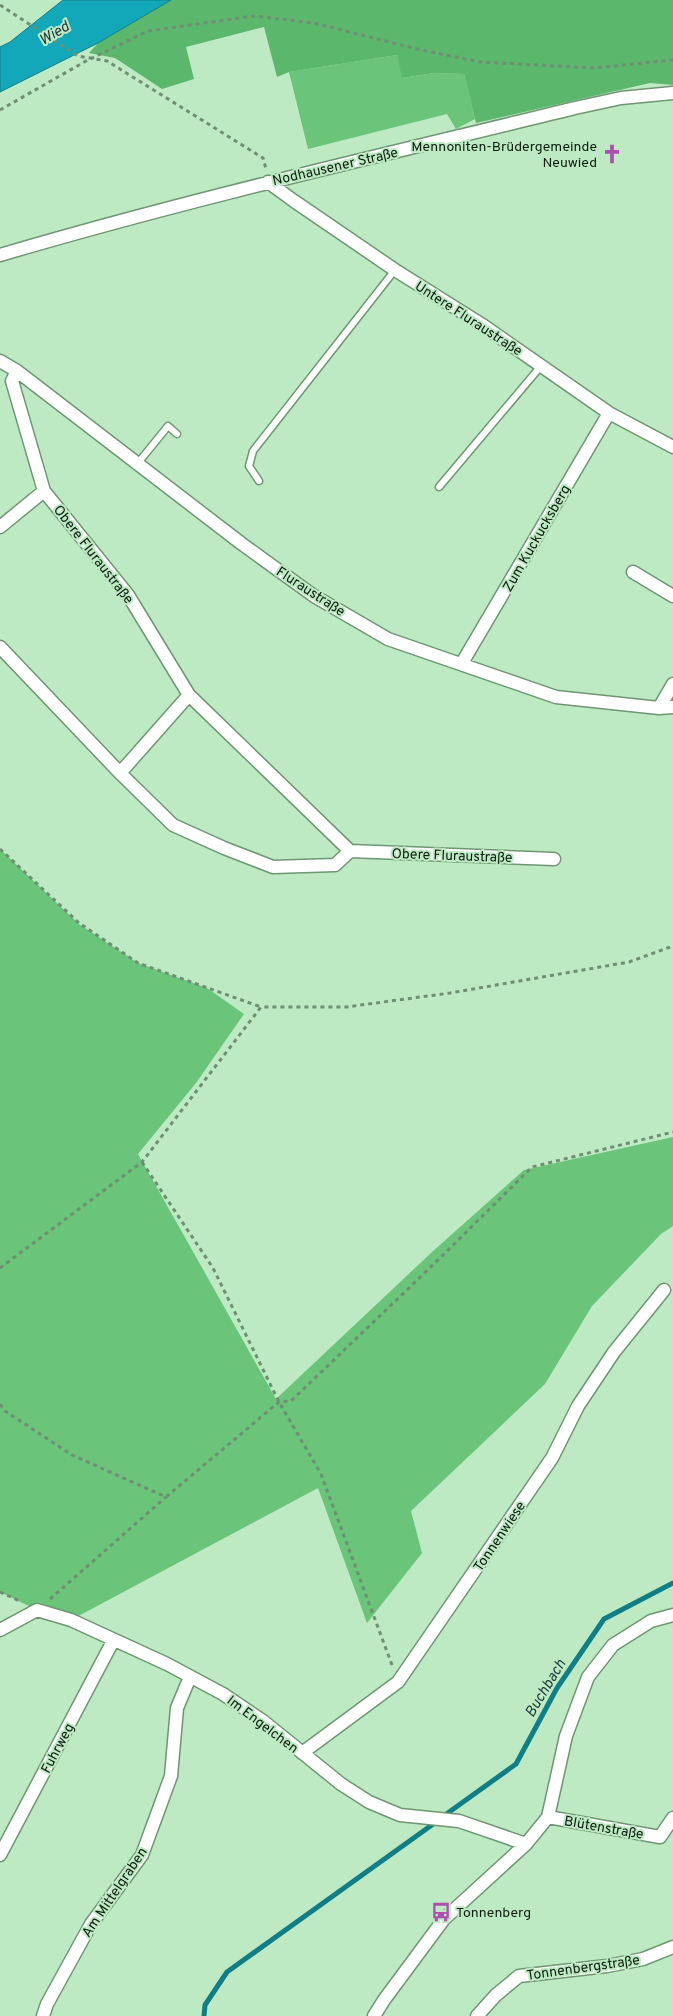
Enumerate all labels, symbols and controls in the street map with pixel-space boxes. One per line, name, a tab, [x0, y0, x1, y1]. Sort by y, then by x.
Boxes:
water label: Wied	[36, 18, 74, 51]
place label: Mennoniten-Brüdergemeinde Neuwied	[411, 139, 597, 172]
church icon: Mennoniten-Brüdergemeinde Neuwied	[601, 143, 623, 165]
street label: Nodhausener Straße	[271, 145, 400, 190]
street label: Untere Fluraustraße	[411, 278, 525, 360]
street label: Zum Kuckucksberg	[500, 482, 575, 595]
street label: Obere Fluraustraße	[49, 502, 137, 608]
street label: Fluraustraße	[272, 564, 348, 621]
street label: Obere Fluraustraße	[391, 846, 513, 867]
street label: Tonnenwiese	[471, 1498, 530, 1575]
water label: Buchbach	[522, 1656, 571, 1721]
street label: Im Engelchen	[223, 1693, 301, 1758]
street label: Fuhrweg	[38, 1721, 79, 1777]
street label: Blütenstraße	[563, 1813, 645, 1844]
street label: Am Mittelgraben	[79, 1845, 152, 1941]
bus stop icon: Tonnenberg	[430, 1901, 452, 1923]
place label: Tonnenberg	[456, 1905, 531, 1922]
street label: Tonnenbergstraße	[526, 1952, 641, 1985]

